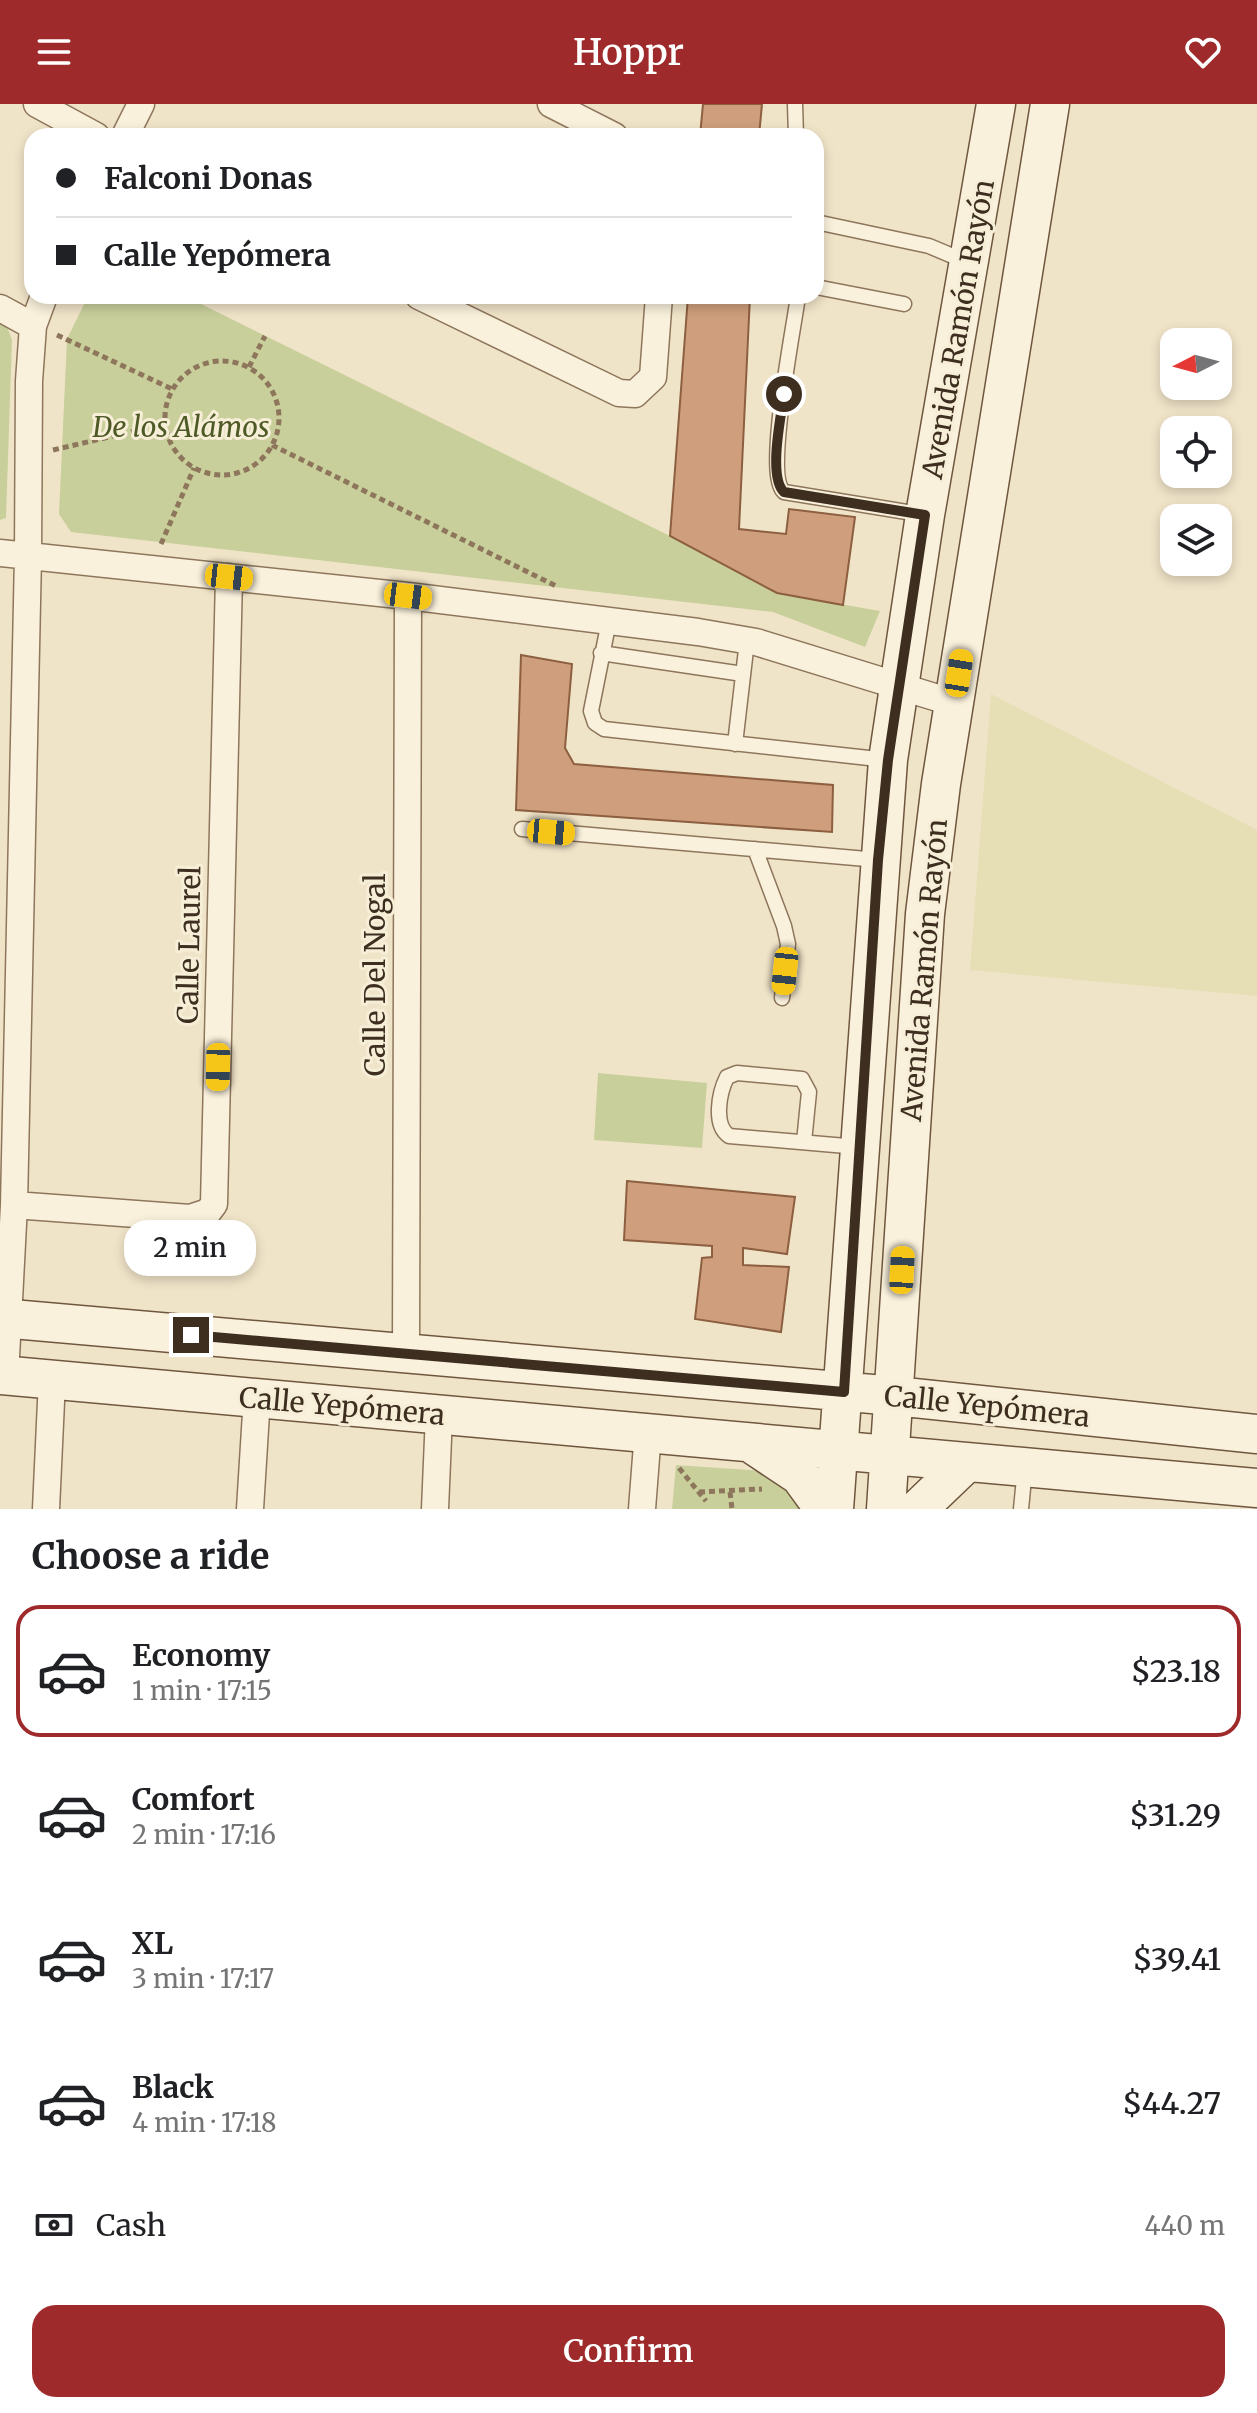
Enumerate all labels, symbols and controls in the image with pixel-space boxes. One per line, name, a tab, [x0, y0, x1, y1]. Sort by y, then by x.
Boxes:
icon: menu	[32, 30, 76, 74]
text: Hoppr	[573, 30, 684, 75]
icon: heart	[1181, 30, 1225, 74]
text: Falconi Donas	[104, 159, 313, 197]
street label: Avenida Ramón Rayón	[914, 176, 1002, 482]
text: Calle Yepómera	[104, 236, 331, 274]
north arrow	[1160, 328, 1232, 400]
map controls	[1160, 328, 1232, 576]
route start	[766, 376, 802, 412]
park label: De los Alámos	[92, 409, 270, 445]
button: locate	[1160, 416, 1232, 488]
button: layers	[1160, 504, 1232, 576]
car	[204, 563, 254, 591]
car	[383, 581, 433, 611]
car	[943, 647, 975, 699]
street label: Avenida Ramón Rayón	[893, 817, 955, 1124]
car	[526, 818, 576, 846]
street label: Calle Laurel	[170, 866, 208, 1024]
street label: Calle Del Nogal	[357, 873, 393, 1076]
car	[771, 946, 799, 996]
car	[206, 1043, 230, 1091]
callout: 2 min	[125, 1219, 257, 1275]
text: 2 min	[153, 1231, 227, 1264]
car	[889, 1245, 915, 1295]
route end	[173, 1317, 209, 1353]
street label: Calle Yepómera	[882, 1377, 1092, 1435]
street label: Calle Yepómera	[238, 1379, 446, 1433]
text: Choose a ride	[32, 1534, 269, 1579]
icon: car	[36, 1635, 108, 1707]
text: Economy	[132, 1636, 270, 1674]
text: $23.18	[1131, 1652, 1221, 1690]
text: 1 min · 17:15	[132, 1674, 272, 1707]
icon: car	[36, 1779, 108, 1851]
text: Comfort	[132, 1780, 255, 1818]
text: $31.29	[1129, 1796, 1221, 1834]
text: 2 min · 17:16	[132, 1818, 276, 1851]
icon: car	[36, 1923, 108, 1995]
text: XL	[132, 1924, 173, 1962]
text: $39.41	[1132, 1940, 1221, 1978]
text: 3 min · 17:17	[132, 1962, 274, 1995]
icon: car	[36, 2067, 108, 2139]
text: Black	[132, 2068, 214, 2106]
text: $44.27	[1122, 2084, 1221, 2122]
text: 4 min · 17:18	[132, 2106, 277, 2139]
icon: cash	[32, 2203, 76, 2247]
text: Cash	[96, 2206, 166, 2244]
text: 440 m	[1145, 2209, 1225, 2242]
button: Confirm	[32, 2305, 1225, 2397]

